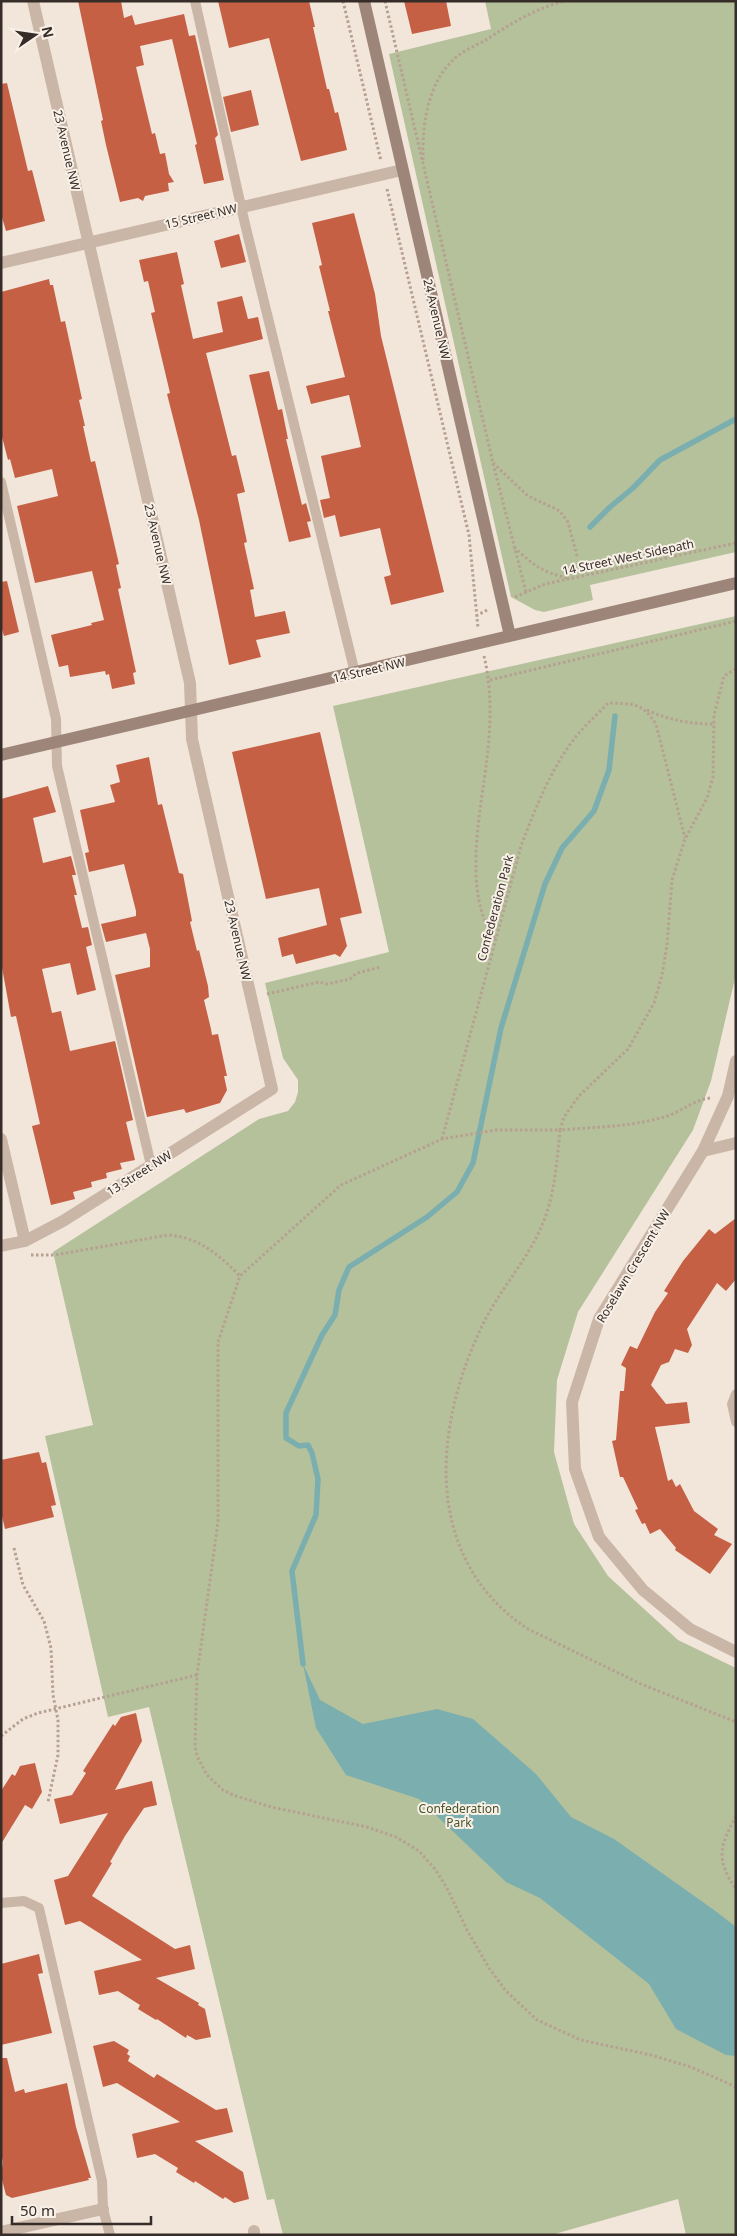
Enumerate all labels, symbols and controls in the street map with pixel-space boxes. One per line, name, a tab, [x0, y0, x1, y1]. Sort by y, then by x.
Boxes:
north arrow	[10, 10, 60, 60]
text: N	[38, 24, 59, 40]
street label: 23 Avenue NW	[49, 108, 85, 192]
street label: 15 Street NW	[163, 199, 239, 233]
street label: 24 Avenue NW	[419, 277, 455, 361]
street label: 23 Avenue NW	[140, 502, 176, 586]
street label: 14 Street West Sidepath	[561, 535, 695, 579]
street label: 14 Street NW	[331, 653, 407, 687]
street label: Confederation Park	[473, 852, 518, 963]
street label: 23 Avenue NW	[220, 898, 256, 982]
street label: 13 Street NW	[103, 1146, 175, 1200]
street label: Roselawn Crescent NW	[592, 1206, 674, 1326]
park label: Confederation Park	[419, 1800, 499, 1831]
scale bar	[12, 2194, 151, 2226]
text: 50 m	[20, 2200, 55, 2220]

